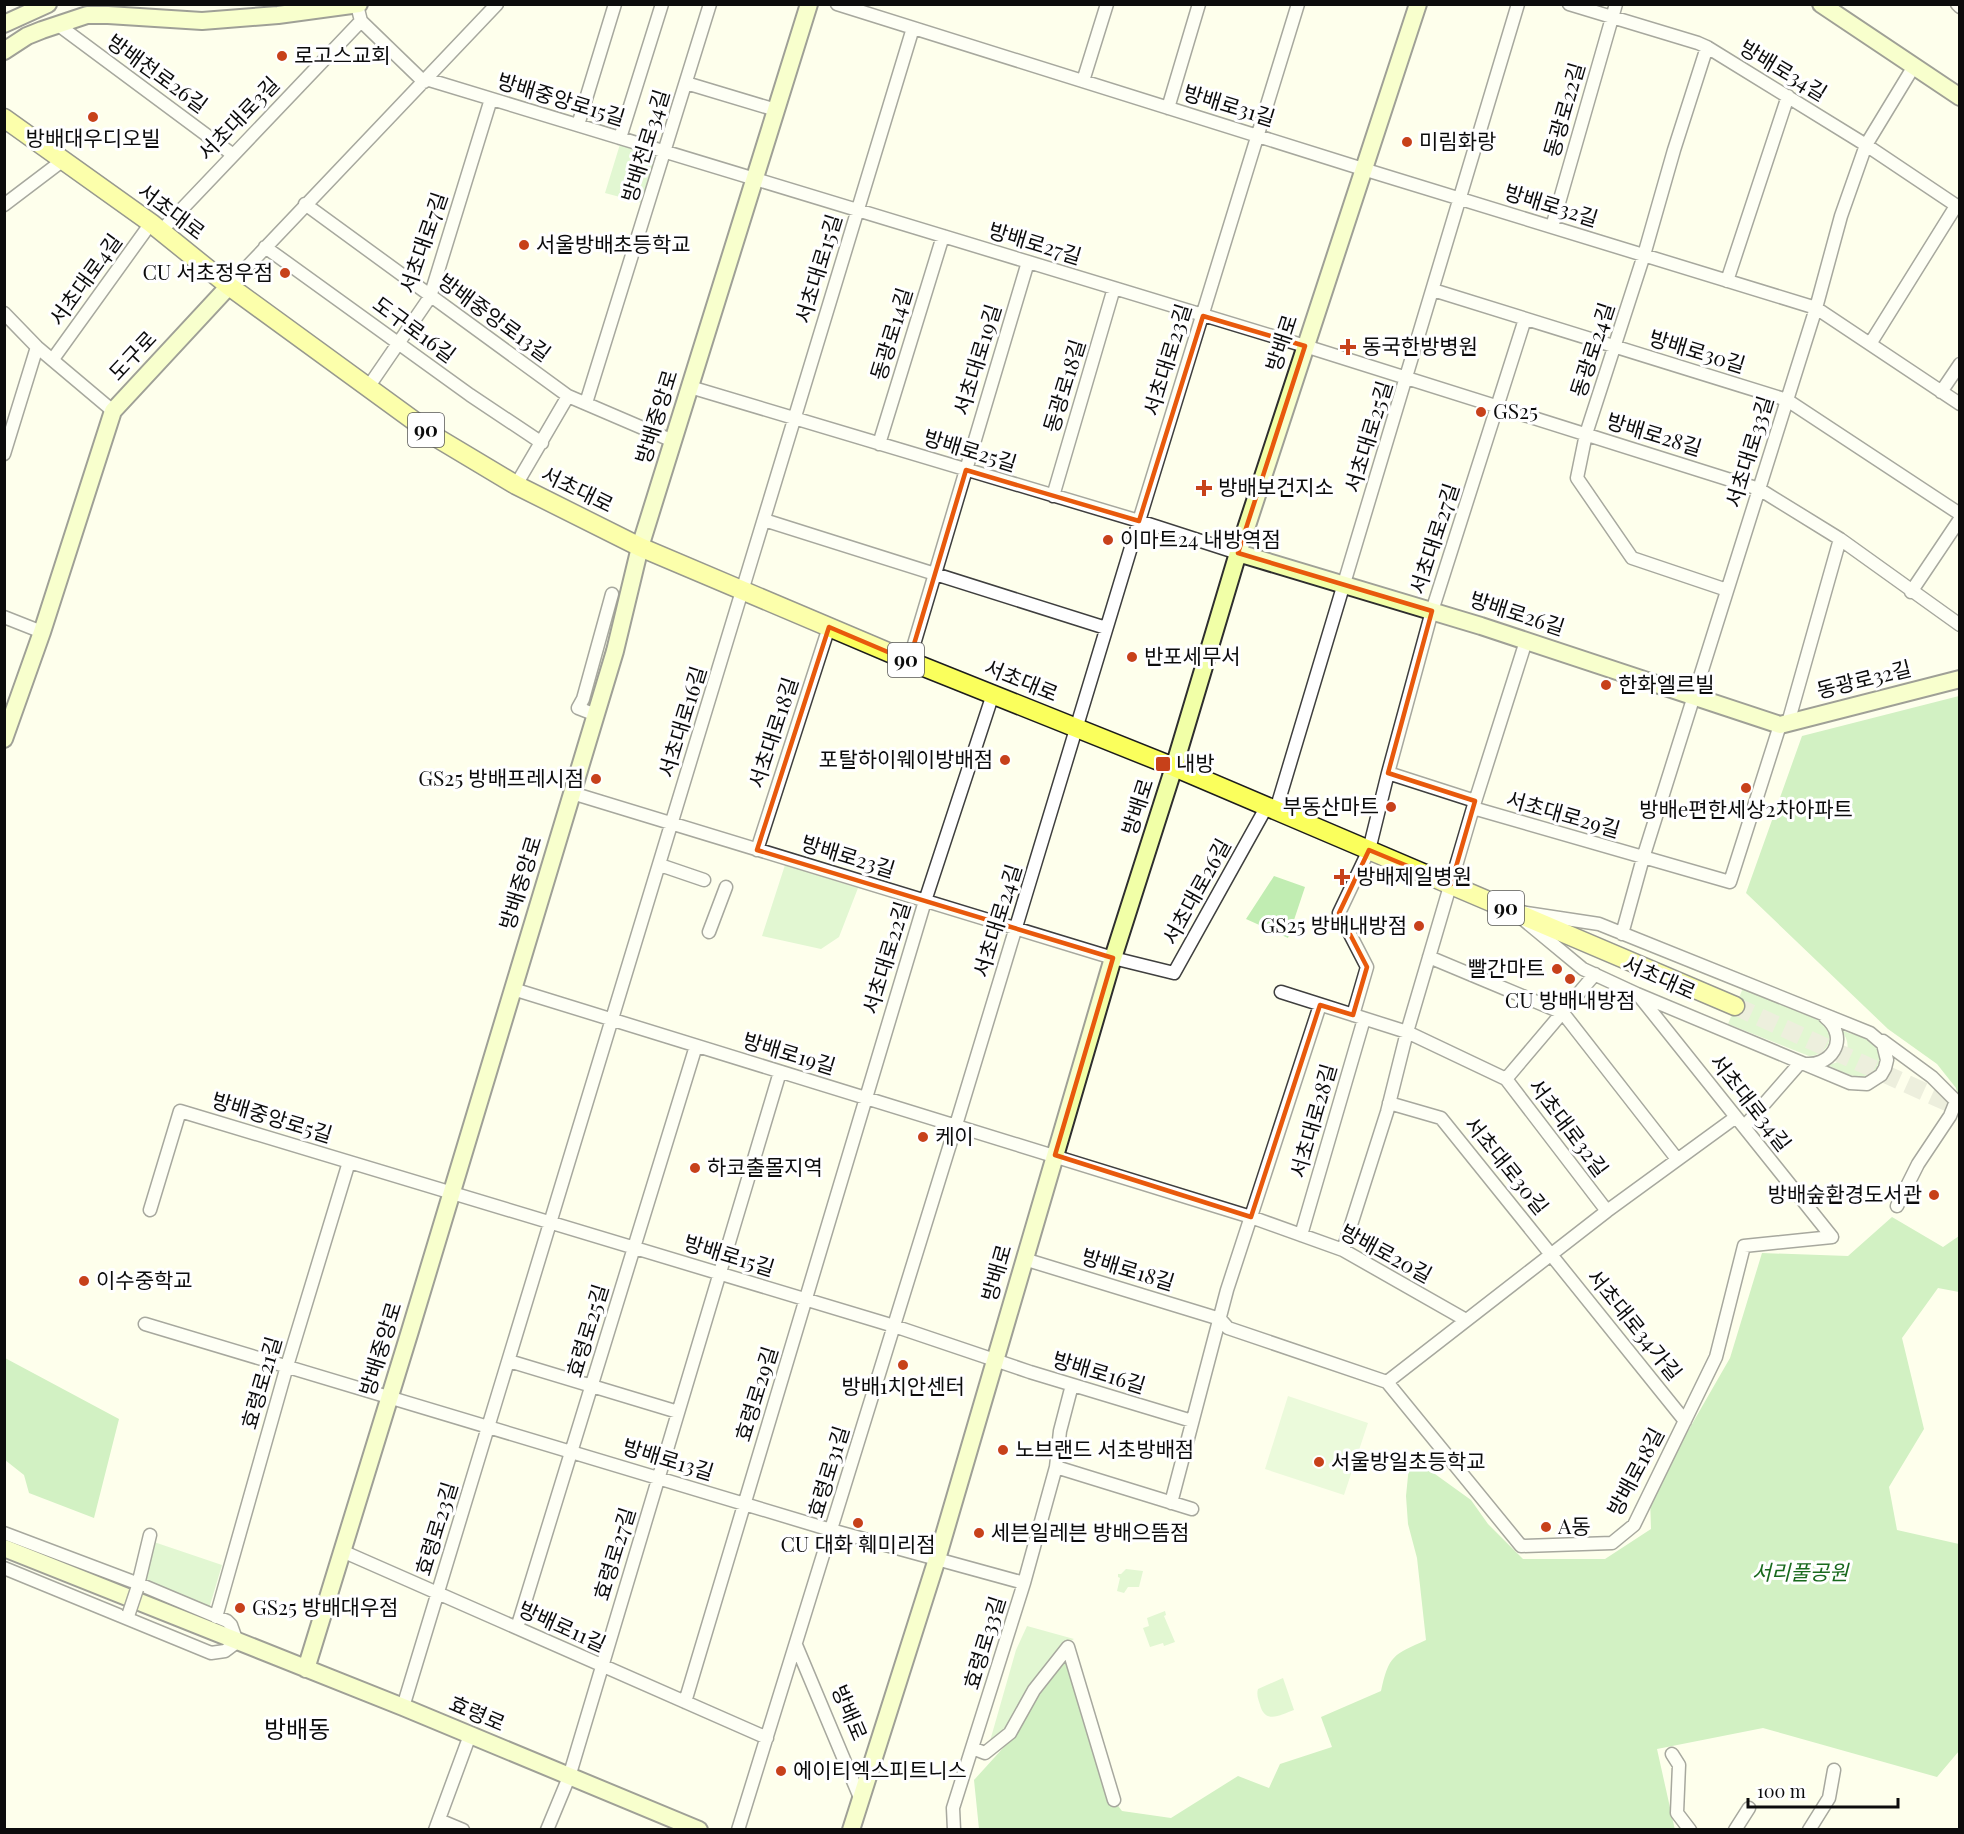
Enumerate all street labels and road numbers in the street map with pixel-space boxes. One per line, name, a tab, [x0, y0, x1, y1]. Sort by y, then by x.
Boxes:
street label: 방배천로26길	[102, 27, 214, 118]
street label: 방배로34길	[1735, 32, 1833, 106]
street label: 동광로22길	[1536, 59, 1590, 160]
street label: 방배중앙로15길	[494, 65, 629, 131]
street label: 서초대로3길	[191, 70, 284, 165]
street label: 방배로31길	[1180, 77, 1279, 131]
street label: 방배천로34길	[614, 86, 674, 205]
street label: 서초대로	[133, 176, 211, 245]
street label: 방배로32길	[1501, 177, 1602, 232]
street label: 서초대로7길	[392, 188, 452, 297]
street label: 서초대로15길	[787, 210, 847, 326]
street label: 방배로27길	[986, 215, 1086, 269]
street label: 서초대로4길	[42, 227, 127, 330]
street label: 방배중앙로13길	[433, 266, 557, 367]
street label: 동광로14길	[863, 284, 917, 383]
street label: 도구로16길	[368, 289, 462, 368]
street label: 동광로24길	[1563, 299, 1620, 400]
street label: 서초대로19길	[946, 300, 1006, 419]
street label: 서초대로23길	[1136, 300, 1196, 419]
street label: 방배로	[1258, 310, 1302, 374]
street label: 방배로30길	[1646, 322, 1749, 378]
street label: 도구로	[102, 324, 162, 385]
street label: 동광로18길	[1036, 335, 1091, 435]
street label: 방배중앙로	[628, 366, 683, 467]
street label: 서초대로25길	[1337, 377, 1397, 496]
street label: 서초대로33길	[1718, 392, 1778, 511]
street label: 방배로28길	[1604, 405, 1706, 461]
road number: 90	[408, 413, 444, 447]
street label: 방배로25길	[921, 422, 1021, 477]
street label: 서초대로	[537, 459, 619, 518]
street label: 서초대로27길	[1402, 479, 1464, 597]
street label: 방배로26길	[1467, 584, 1569, 641]
road number: 90	[888, 643, 924, 677]
street label: 서초대로	[981, 652, 1063, 707]
street label: 동광로32길	[1813, 653, 1914, 703]
street label: 서초대로16길	[651, 662, 711, 781]
street label: 서초대로18길	[741, 673, 803, 792]
street label: 방배로	[1114, 774, 1158, 838]
street label: 서초대로29길	[1503, 783, 1624, 843]
street label: 방배로23길	[798, 828, 899, 883]
street label: 방배중앙로	[492, 832, 547, 933]
street label: 서초대로26길	[1155, 833, 1236, 949]
street label: 서초대로24길	[966, 860, 1027, 980]
road number: 90	[1488, 891, 1524, 925]
street label: 서초대로22길	[855, 898, 916, 1017]
street label: 서초대로	[1619, 948, 1701, 1005]
street label: 방배로19길	[740, 1025, 839, 1079]
street label: 서초대로34길	[1705, 1047, 1798, 1156]
street label: 서초대로28길	[1282, 1060, 1342, 1181]
street label: 서초대로32길	[1523, 1072, 1616, 1182]
street label: 방배중앙로5길	[209, 1084, 336, 1148]
street label: 서초대로30길	[1459, 1110, 1556, 1220]
street label: 방배로20길	[1336, 1216, 1438, 1288]
street label: 방배로15길	[681, 1227, 778, 1281]
street label: 방배로	[974, 1241, 1017, 1304]
street label: 방배로18길	[1079, 1241, 1179, 1296]
street label: 서초대로34가길	[1582, 1262, 1689, 1385]
street label: 효령로25길	[559, 1280, 614, 1380]
street label: 방배중앙로	[352, 1298, 407, 1399]
street label: 효령로21길	[234, 1333, 287, 1432]
street label: 효령로29길	[727, 1342, 783, 1444]
street label: 방배로16길	[1050, 1344, 1150, 1398]
street label: 효령로31길	[800, 1422, 854, 1521]
street label: 방배로18길	[1599, 1422, 1669, 1520]
street label: 방배로13길	[619, 1431, 718, 1485]
street label: 효령로23길	[408, 1478, 463, 1579]
street label: 효령로27길	[586, 1503, 640, 1603]
street label: 효령로33길	[956, 1592, 1011, 1693]
street label: 방배로11길	[515, 1594, 611, 1657]
street label: 방배로	[827, 1680, 875, 1744]
street label: 효령로	[446, 1688, 510, 1736]

